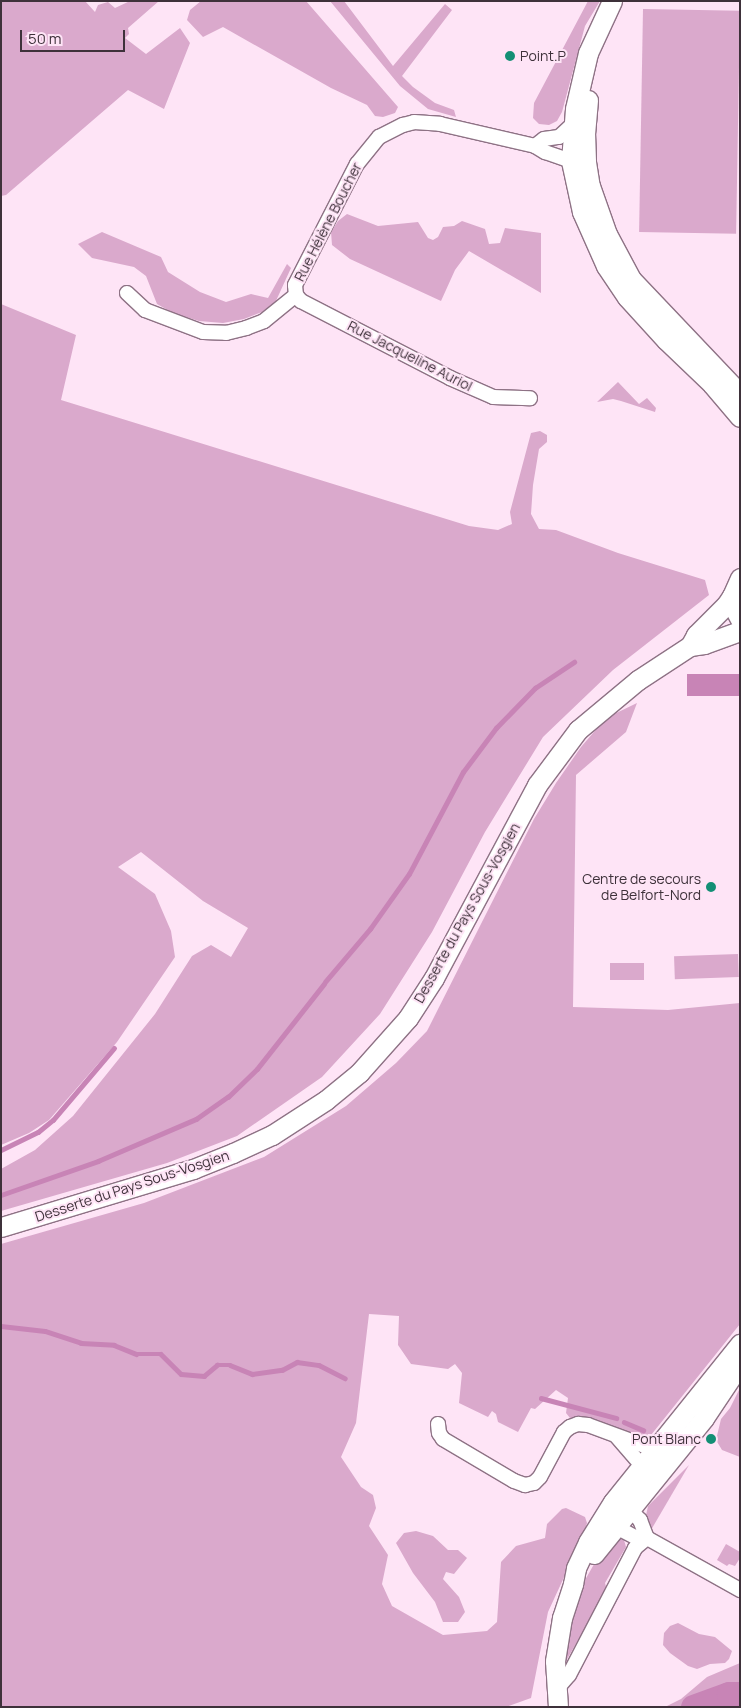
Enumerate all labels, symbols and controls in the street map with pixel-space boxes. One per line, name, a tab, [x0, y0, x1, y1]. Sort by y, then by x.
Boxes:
scale bar	[22, 20, 128, 52]
text: 50 m	[28, 28, 62, 49]
place label: Point.P	[520, 48, 566, 64]
marker: Point.P	[504, 50, 516, 62]
street label: Rue Hélène Boucher	[291, 160, 365, 284]
street label: Rue Jacqueline Auriol	[345, 317, 475, 395]
street label: Desserte du Pays Sous-Vosgien	[410, 820, 524, 1006]
place label: Centre de secours de Belfort-Nord	[582, 871, 701, 904]
marker: Centre de secours de Belfort-Nord	[705, 881, 717, 893]
street label: Desserte du Pays Sous-Vosgien	[33, 1147, 231, 1225]
place label: Pont Blanc	[632, 1431, 701, 1447]
marker: Pont Blanc	[705, 1433, 717, 1445]

